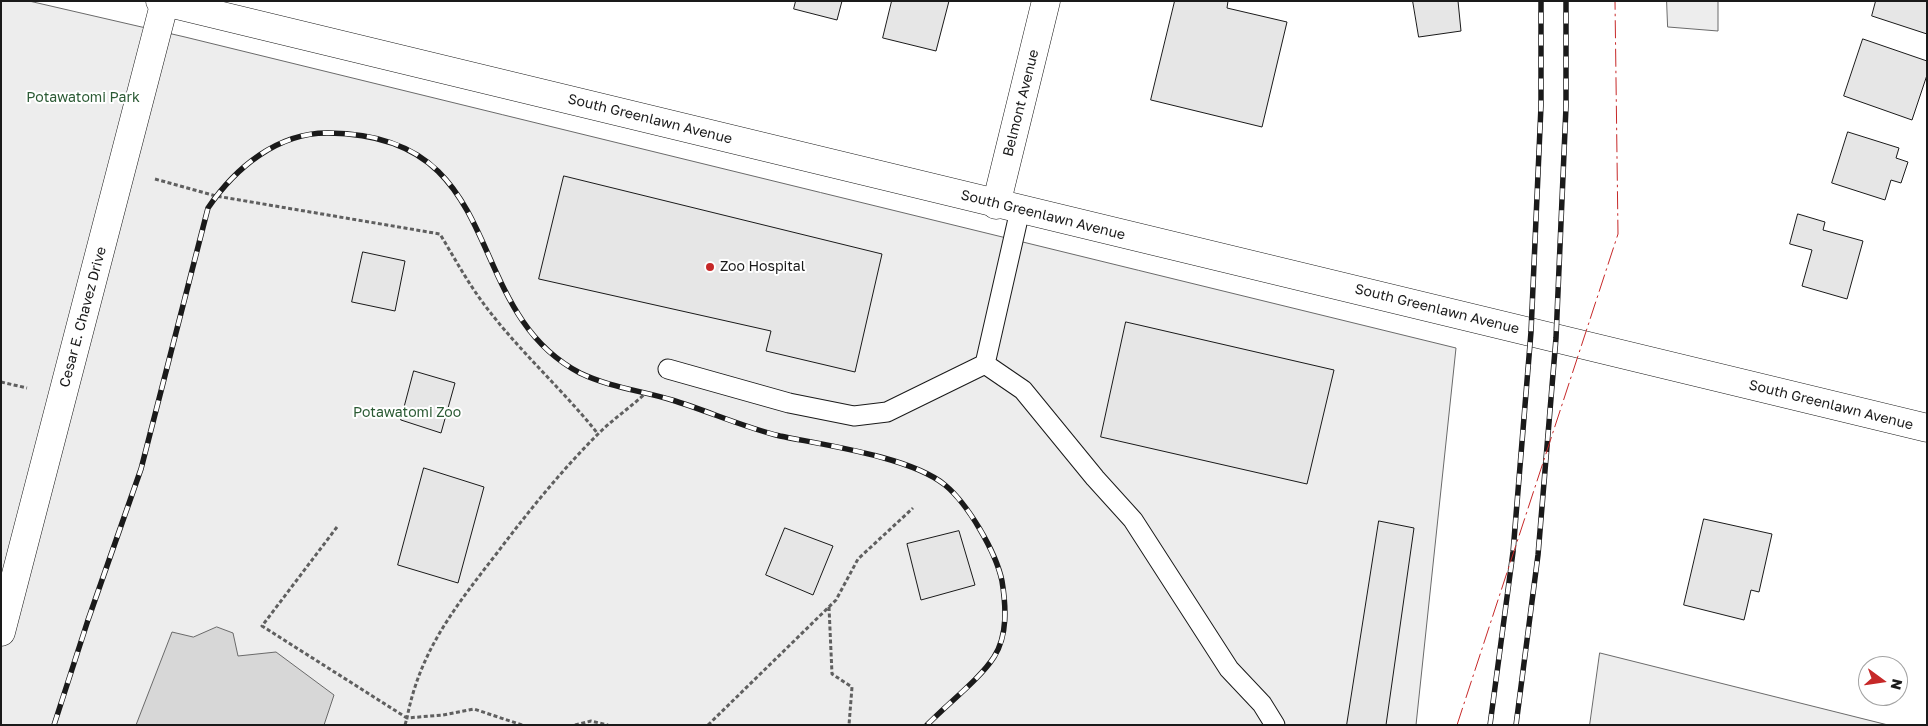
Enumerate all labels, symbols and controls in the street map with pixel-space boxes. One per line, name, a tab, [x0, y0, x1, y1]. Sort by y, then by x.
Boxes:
street label: Belmont Avenue	[1000, 48, 1042, 158]
park label: Potawatomi Park	[26, 90, 140, 106]
street label: South Greenlawn Avenue	[566, 90, 734, 148]
street label: South Greenlawn Avenue	[959, 186, 1127, 244]
street label: Cesar E. Chavez Drive	[56, 245, 110, 389]
place label: Zoo Hospital	[720, 259, 805, 275]
marker: Zoo Hospital	[704, 261, 716, 273]
street label: South Greenlawn Avenue	[1353, 280, 1521, 338]
street label: South Greenlawn Avenue	[1747, 376, 1915, 434]
park label: Potawatomi Zoo	[353, 405, 461, 421]
north arrow	[1858, 656, 1908, 706]
text: N	[1888, 677, 1907, 692]

